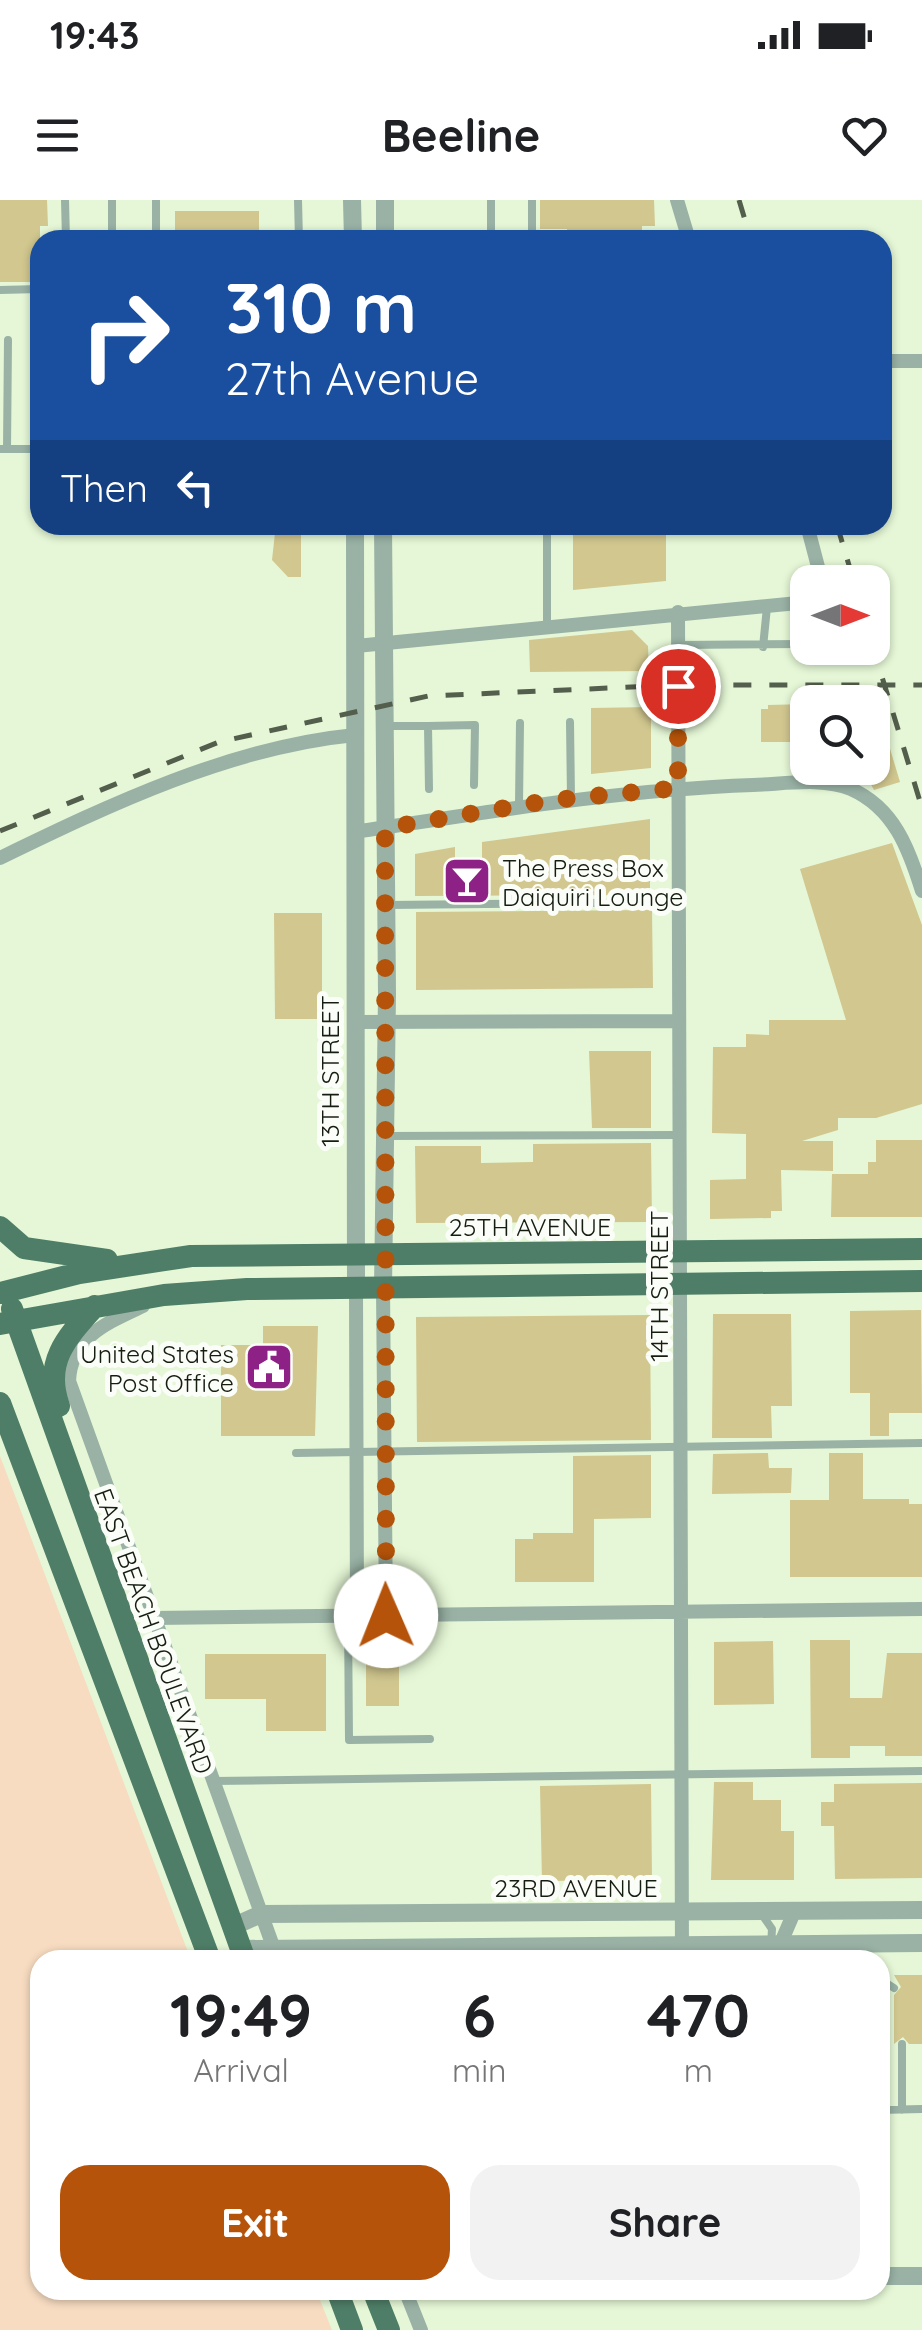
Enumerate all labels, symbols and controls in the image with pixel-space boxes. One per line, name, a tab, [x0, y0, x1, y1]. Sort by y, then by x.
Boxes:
text: 19:43	[50, 11, 140, 59]
text: Beeline	[382, 107, 540, 163]
icon: menu	[30, 108, 85, 163]
icon: heart	[837, 108, 892, 163]
text: 310 m	[225, 263, 417, 351]
icon: right	[60, 270, 190, 400]
text: 27th Avenue	[225, 350, 479, 406]
icon: left	[168, 460, 223, 515]
text: Then	[60, 464, 148, 512]
north arrow	[790, 565, 890, 665]
map controls	[790, 565, 890, 785]
pin	[636, 644, 721, 729]
icon: arrive	[651, 659, 706, 714]
button: search	[790, 685, 890, 785]
place label: The Press Box Daiquiri Lounge	[502, 852, 683, 912]
bar icon: The Press Box Daiquiri Lounge	[441, 855, 493, 907]
street label: 13TH STREET	[314, 995, 345, 1147]
street label: 14TH STREET	[643, 1210, 674, 1362]
street label: 25TH AVENUE	[449, 1211, 611, 1242]
place label: United States Post Office	[80, 1338, 234, 1398]
public building icon: United States Post Office	[243, 1341, 295, 1393]
street label: EAST BEACH BOULEVARD	[88, 1484, 220, 1778]
position arrow	[334, 1564, 438, 1668]
street label: 23RD AVENUE	[494, 1872, 658, 1903]
text: 19:49	[170, 1977, 312, 2052]
text: 6	[463, 1977, 496, 2052]
text: 470	[647, 1977, 750, 2052]
text: Arrival	[193, 2050, 289, 2090]
text: min	[452, 2050, 507, 2090]
text: m	[684, 2050, 713, 2090]
button: Exit	[60, 2165, 450, 2280]
button: Share	[470, 2165, 860, 2280]

